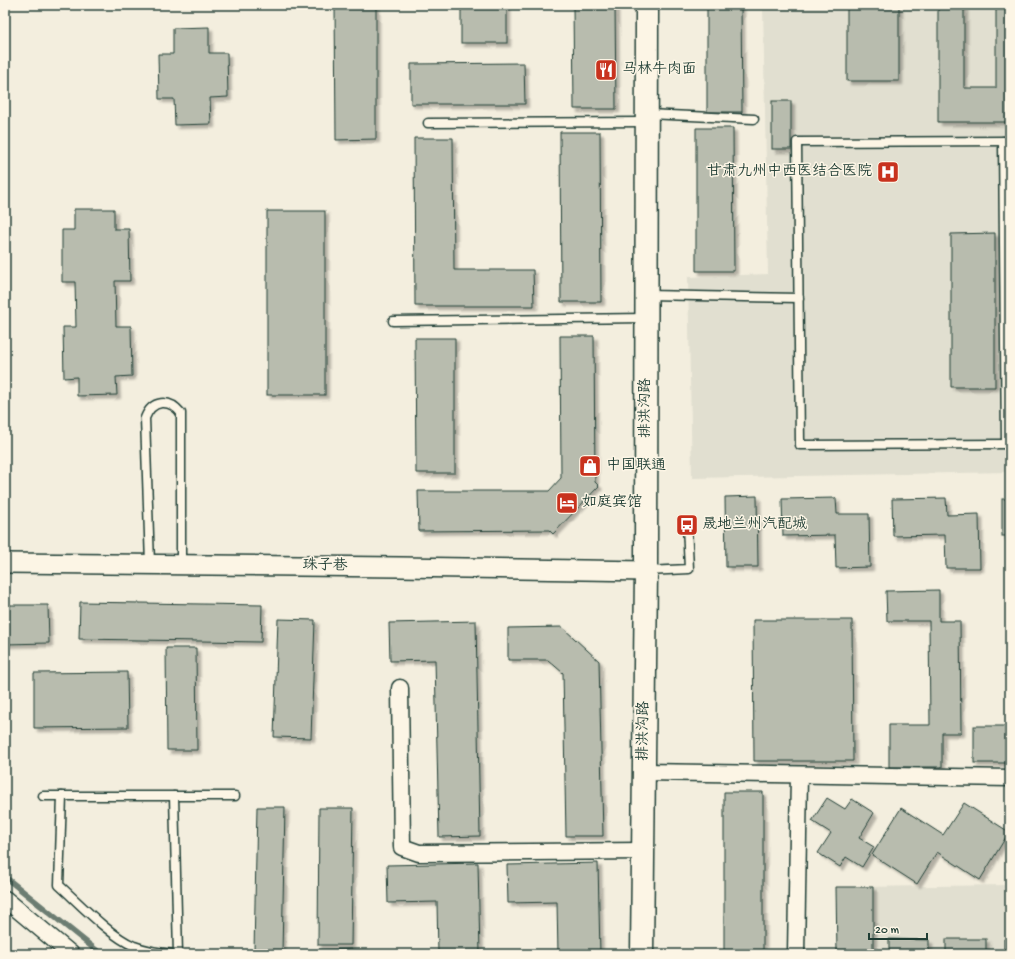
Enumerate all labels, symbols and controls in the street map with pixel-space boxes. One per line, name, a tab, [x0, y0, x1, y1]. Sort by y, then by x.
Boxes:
restaurant icon: 马林牛肉面	[593, 57, 619, 83]
place label: 马林牛肉面	[622, 61, 697, 79]
hospital icon: 甘肃九州中西医结合医院	[875, 159, 901, 185]
place label: 甘肃九州中西医结合医院	[707, 162, 872, 181]
street label: 排洪沟路	[637, 378, 655, 438]
shop icon: 中国联通	[577, 453, 603, 479]
place label: 中国联通	[606, 457, 666, 475]
hotel icon: 如庭宾馆	[554, 490, 580, 516]
place label: 如庭宾馆	[582, 493, 642, 512]
bus stop icon: 晟地兰州汽配城	[674, 512, 700, 538]
place label: 晟地兰州汽配城	[702, 515, 807, 534]
street label: 珠子巷	[302, 557, 348, 575]
street label: 排洪沟路	[634, 701, 654, 761]
scale bar	[869, 915, 927, 941]
text: 20 m	[875, 924, 900, 938]

